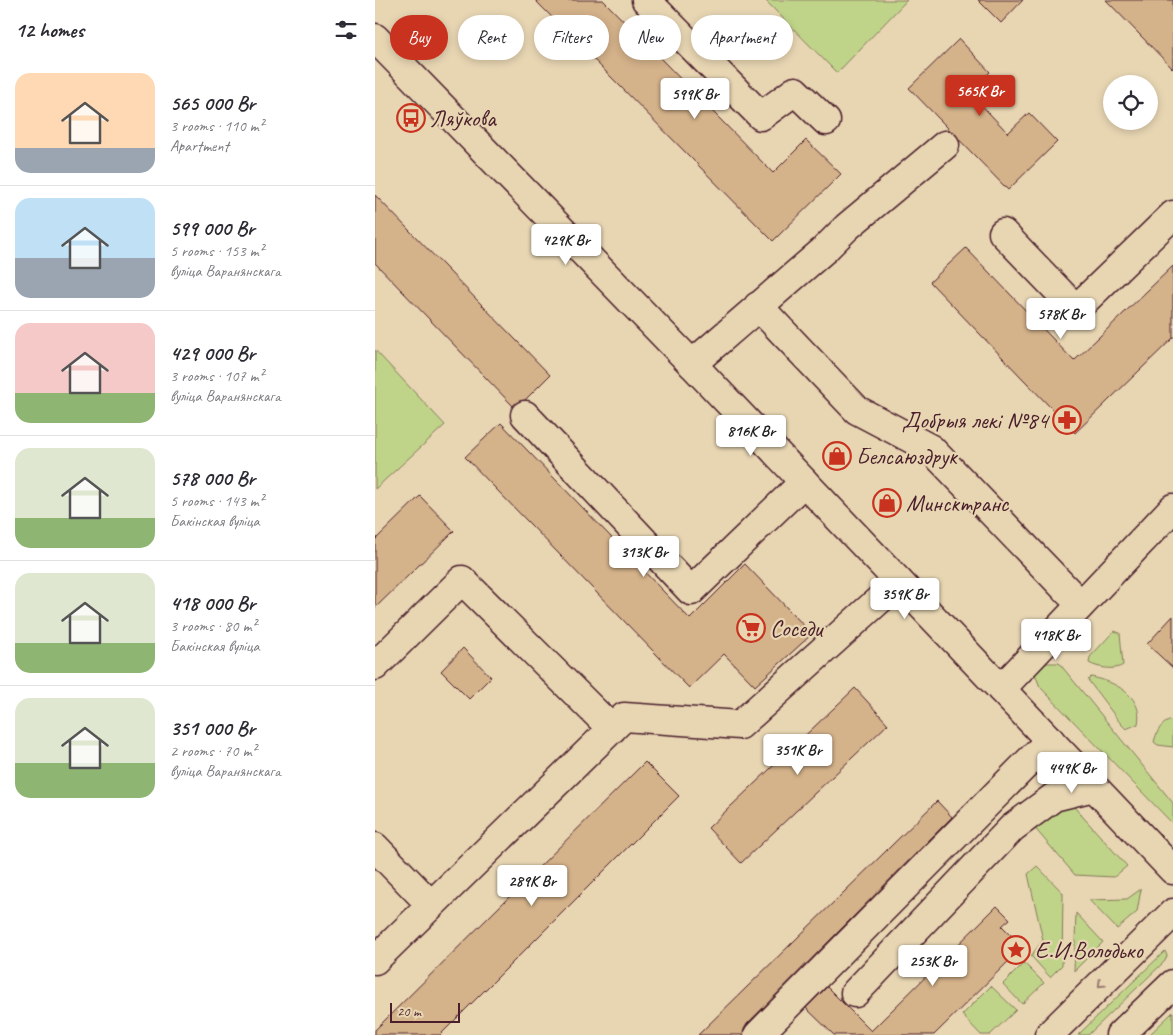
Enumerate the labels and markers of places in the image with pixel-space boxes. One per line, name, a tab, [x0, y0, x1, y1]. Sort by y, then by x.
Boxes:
pin: 565K Br	[934, 74, 1026, 117]
pin: 599K Br	[649, 78, 741, 120]
bus stop icon: Ляўкова	[396, 103, 426, 133]
place label: Ляўкова	[430, 103, 497, 133]
pin: 429K Br	[520, 224, 612, 266]
pin: 578K Br	[1015, 298, 1107, 340]
place label: Добрыя лекі №84	[902, 405, 1050, 435]
pharmacy icon: Добрыя лекі №84	[1052, 405, 1082, 435]
pin: 816K Br	[705, 414, 797, 457]
shop icon: Белсаюздрук	[822, 441, 852, 471]
place label: Белсаюздрук	[856, 441, 959, 471]
shop icon: Минсктранс	[872, 488, 902, 518]
place label: Минсктранс	[906, 488, 1010, 518]
pin: 313K Br	[598, 536, 690, 578]
pin: 359K Br	[859, 578, 951, 620]
supermarket icon: Соседи	[736, 613, 766, 643]
place label: Соседи	[770, 613, 825, 643]
pin: 418K Br	[1010, 618, 1102, 661]
pin: 351K Br	[752, 734, 844, 776]
pin: 449K Br	[1026, 752, 1118, 794]
pin: 289K Br	[486, 864, 578, 907]
place icon: Е.И.Володько	[1001, 935, 1031, 965]
place label: Е.И.Володько	[1035, 935, 1144, 965]
pin: 253K Br	[887, 944, 979, 987]

